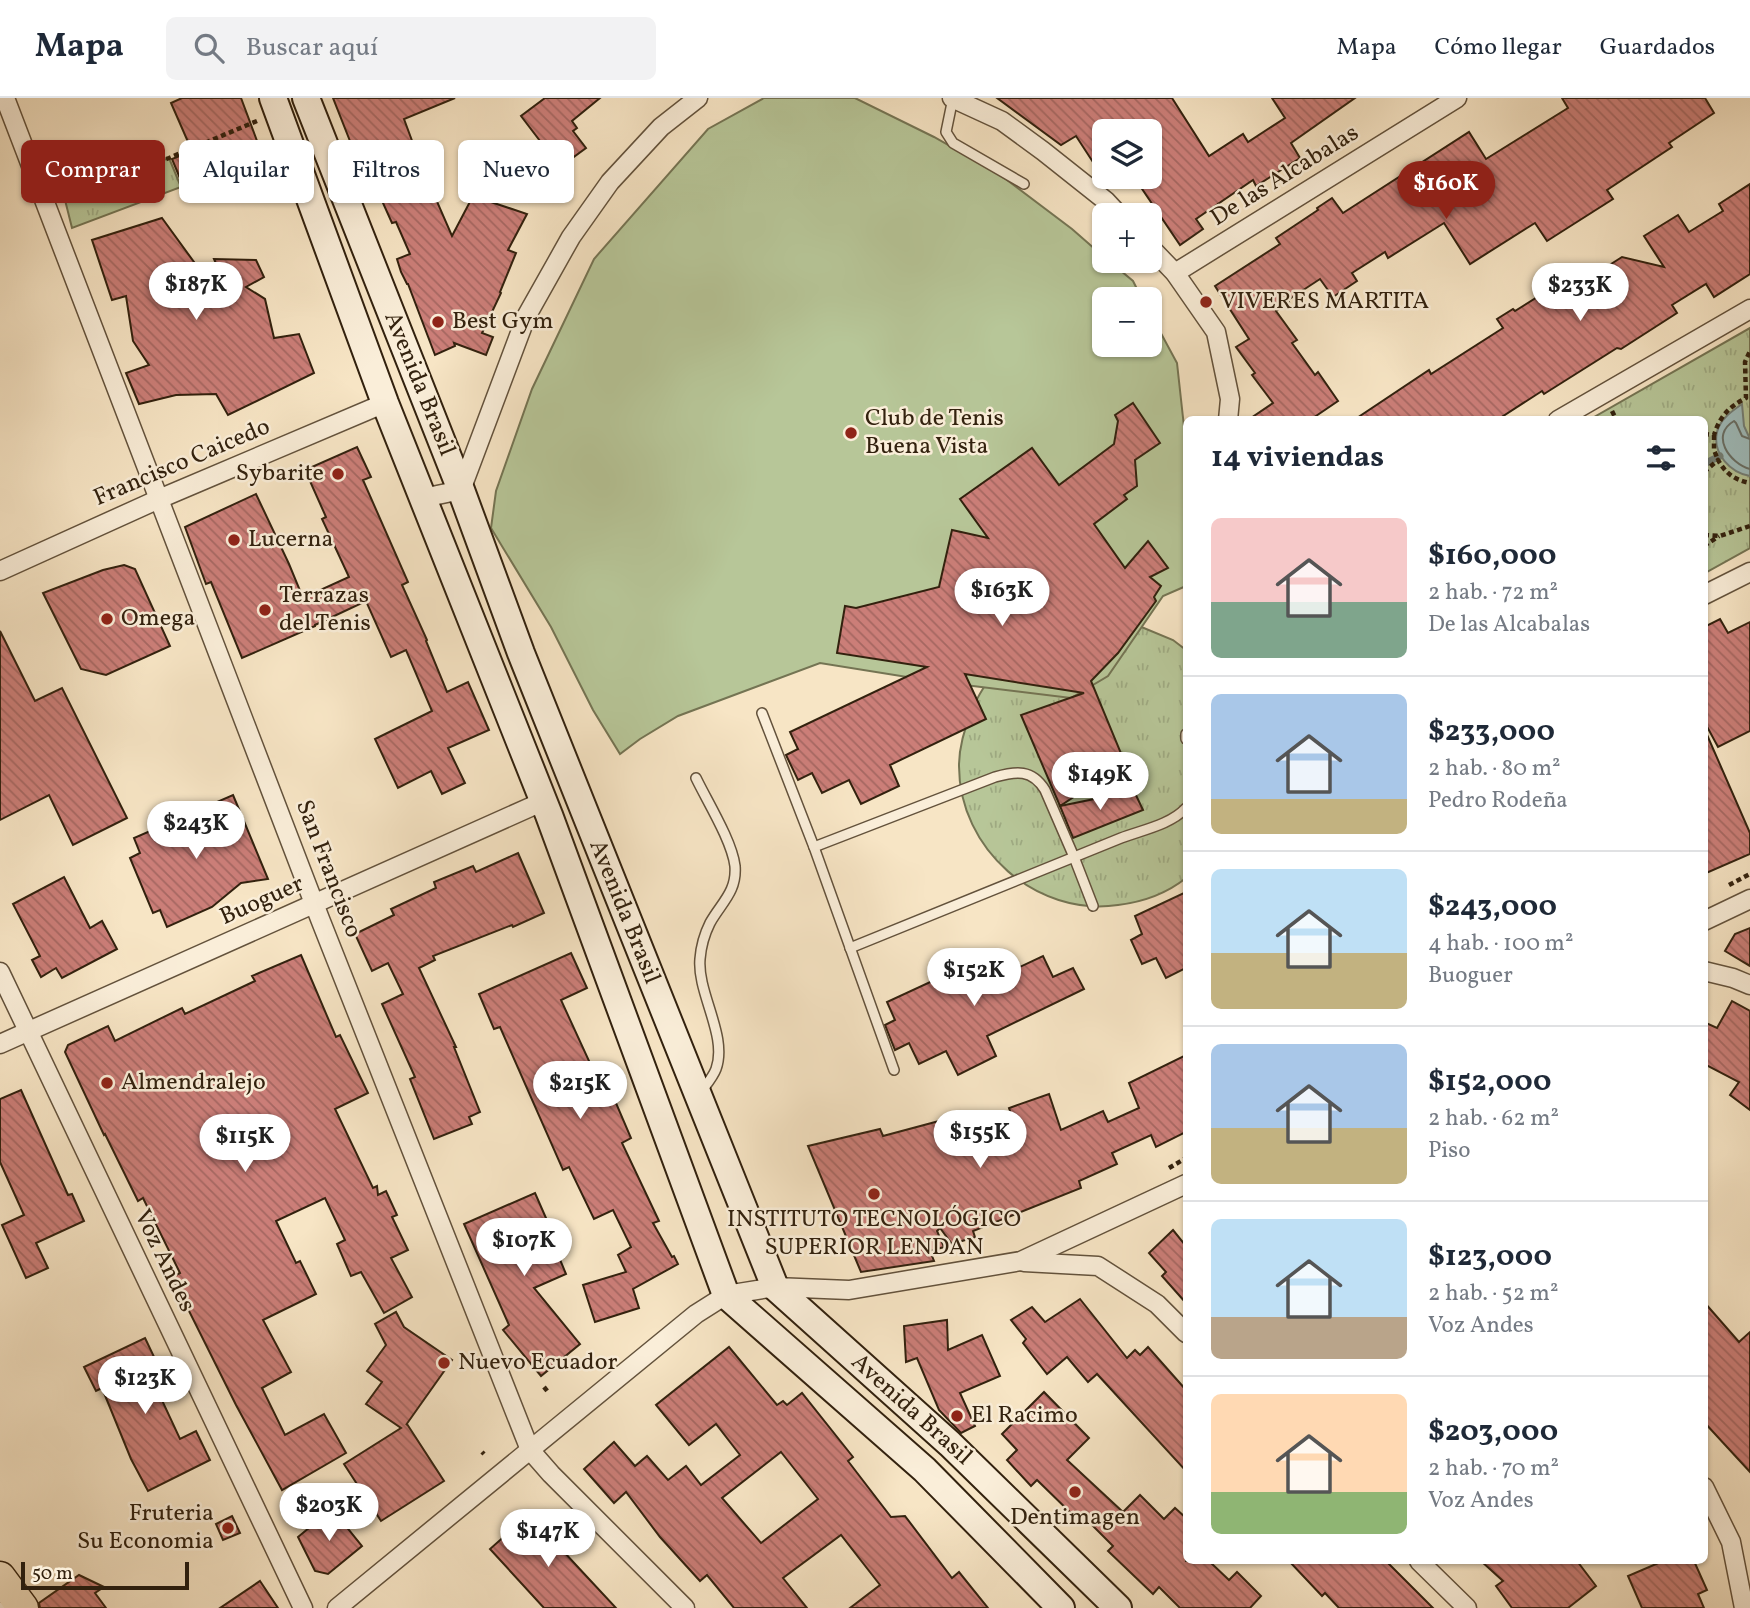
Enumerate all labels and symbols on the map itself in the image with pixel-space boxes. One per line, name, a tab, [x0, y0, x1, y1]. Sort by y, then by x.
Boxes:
street label: De las Alcabalas	[1204, 117, 1366, 235]
pin: $160K	[1397, 162, 1495, 221]
pin: $187K	[147, 262, 245, 322]
pin: $233K	[1531, 264, 1629, 323]
place label: VIVERES MARTITA	[1220, 285, 1429, 319]
marker: VIVERES MARTITA	[1198, 294, 1214, 310]
place label: Best Gym	[452, 305, 554, 339]
street label: Avenida Brasil	[375, 307, 463, 461]
marker: Best Gym	[430, 314, 446, 330]
place label: Club de Tenis Buena Vista	[865, 402, 1004, 464]
street label: Francisco Caicedo	[88, 410, 276, 516]
marker: Club de Tenis Buena Vista	[843, 425, 859, 441]
place label: Sybarite	[236, 457, 324, 491]
marker: Sybarite	[330, 466, 346, 482]
place label: Lucerna	[248, 523, 333, 557]
marker: Lucerna	[226, 532, 242, 548]
pin: $163K	[953, 568, 1051, 628]
place label: Terrazas del Tenis	[279, 579, 371, 641]
place label: Omega	[121, 602, 195, 636]
marker: Terrazas del Tenis	[257, 602, 273, 618]
marker: Omega	[99, 611, 115, 627]
pin: $149K	[1051, 752, 1149, 812]
street label: San Francisco	[286, 795, 370, 943]
pin: $243K	[147, 802, 245, 861]
street label: Avenida Brasil	[580, 835, 668, 989]
street label: Buoguer	[215, 867, 309, 935]
pin: $152K	[925, 948, 1023, 1008]
pin: $215K	[531, 1062, 629, 1121]
place label: Almendralejo	[121, 1066, 266, 1100]
marker: Almendralejo	[99, 1075, 115, 1091]
pin: $155K	[931, 1110, 1029, 1170]
pin: $115K	[196, 1114, 294, 1174]
marker: INSTITUTO TECNOLÓGICO SUPERIOR LENDAN	[866, 1186, 882, 1202]
place label: INSTITUTO TECNOLÓGICO SUPERIOR LENDAN	[727, 1203, 1021, 1265]
street label: Voz Andes	[125, 1204, 203, 1318]
pin: $107K	[475, 1218, 573, 1278]
place label: Nuevo Ecuador	[458, 1346, 617, 1380]
street label: Avenida Brasil	[843, 1346, 979, 1474]
marker: Nuevo Ecuador	[436, 1355, 452, 1371]
pin: $123K	[96, 1356, 194, 1416]
place label: El Racimo	[971, 1399, 1078, 1433]
marker: El Racimo	[949, 1408, 965, 1424]
pin: $203K	[280, 1484, 378, 1543]
marker: Dentimagen	[1067, 1484, 1083, 1500]
place label: Fruteria Su Economia	[77, 1497, 214, 1559]
place label: Dentimagen	[1010, 1501, 1140, 1535]
pin: $147K	[499, 1510, 597, 1569]
marker: Fruteria Su Economia	[220, 1520, 236, 1536]
scale bar	[21, 1559, 189, 1591]

